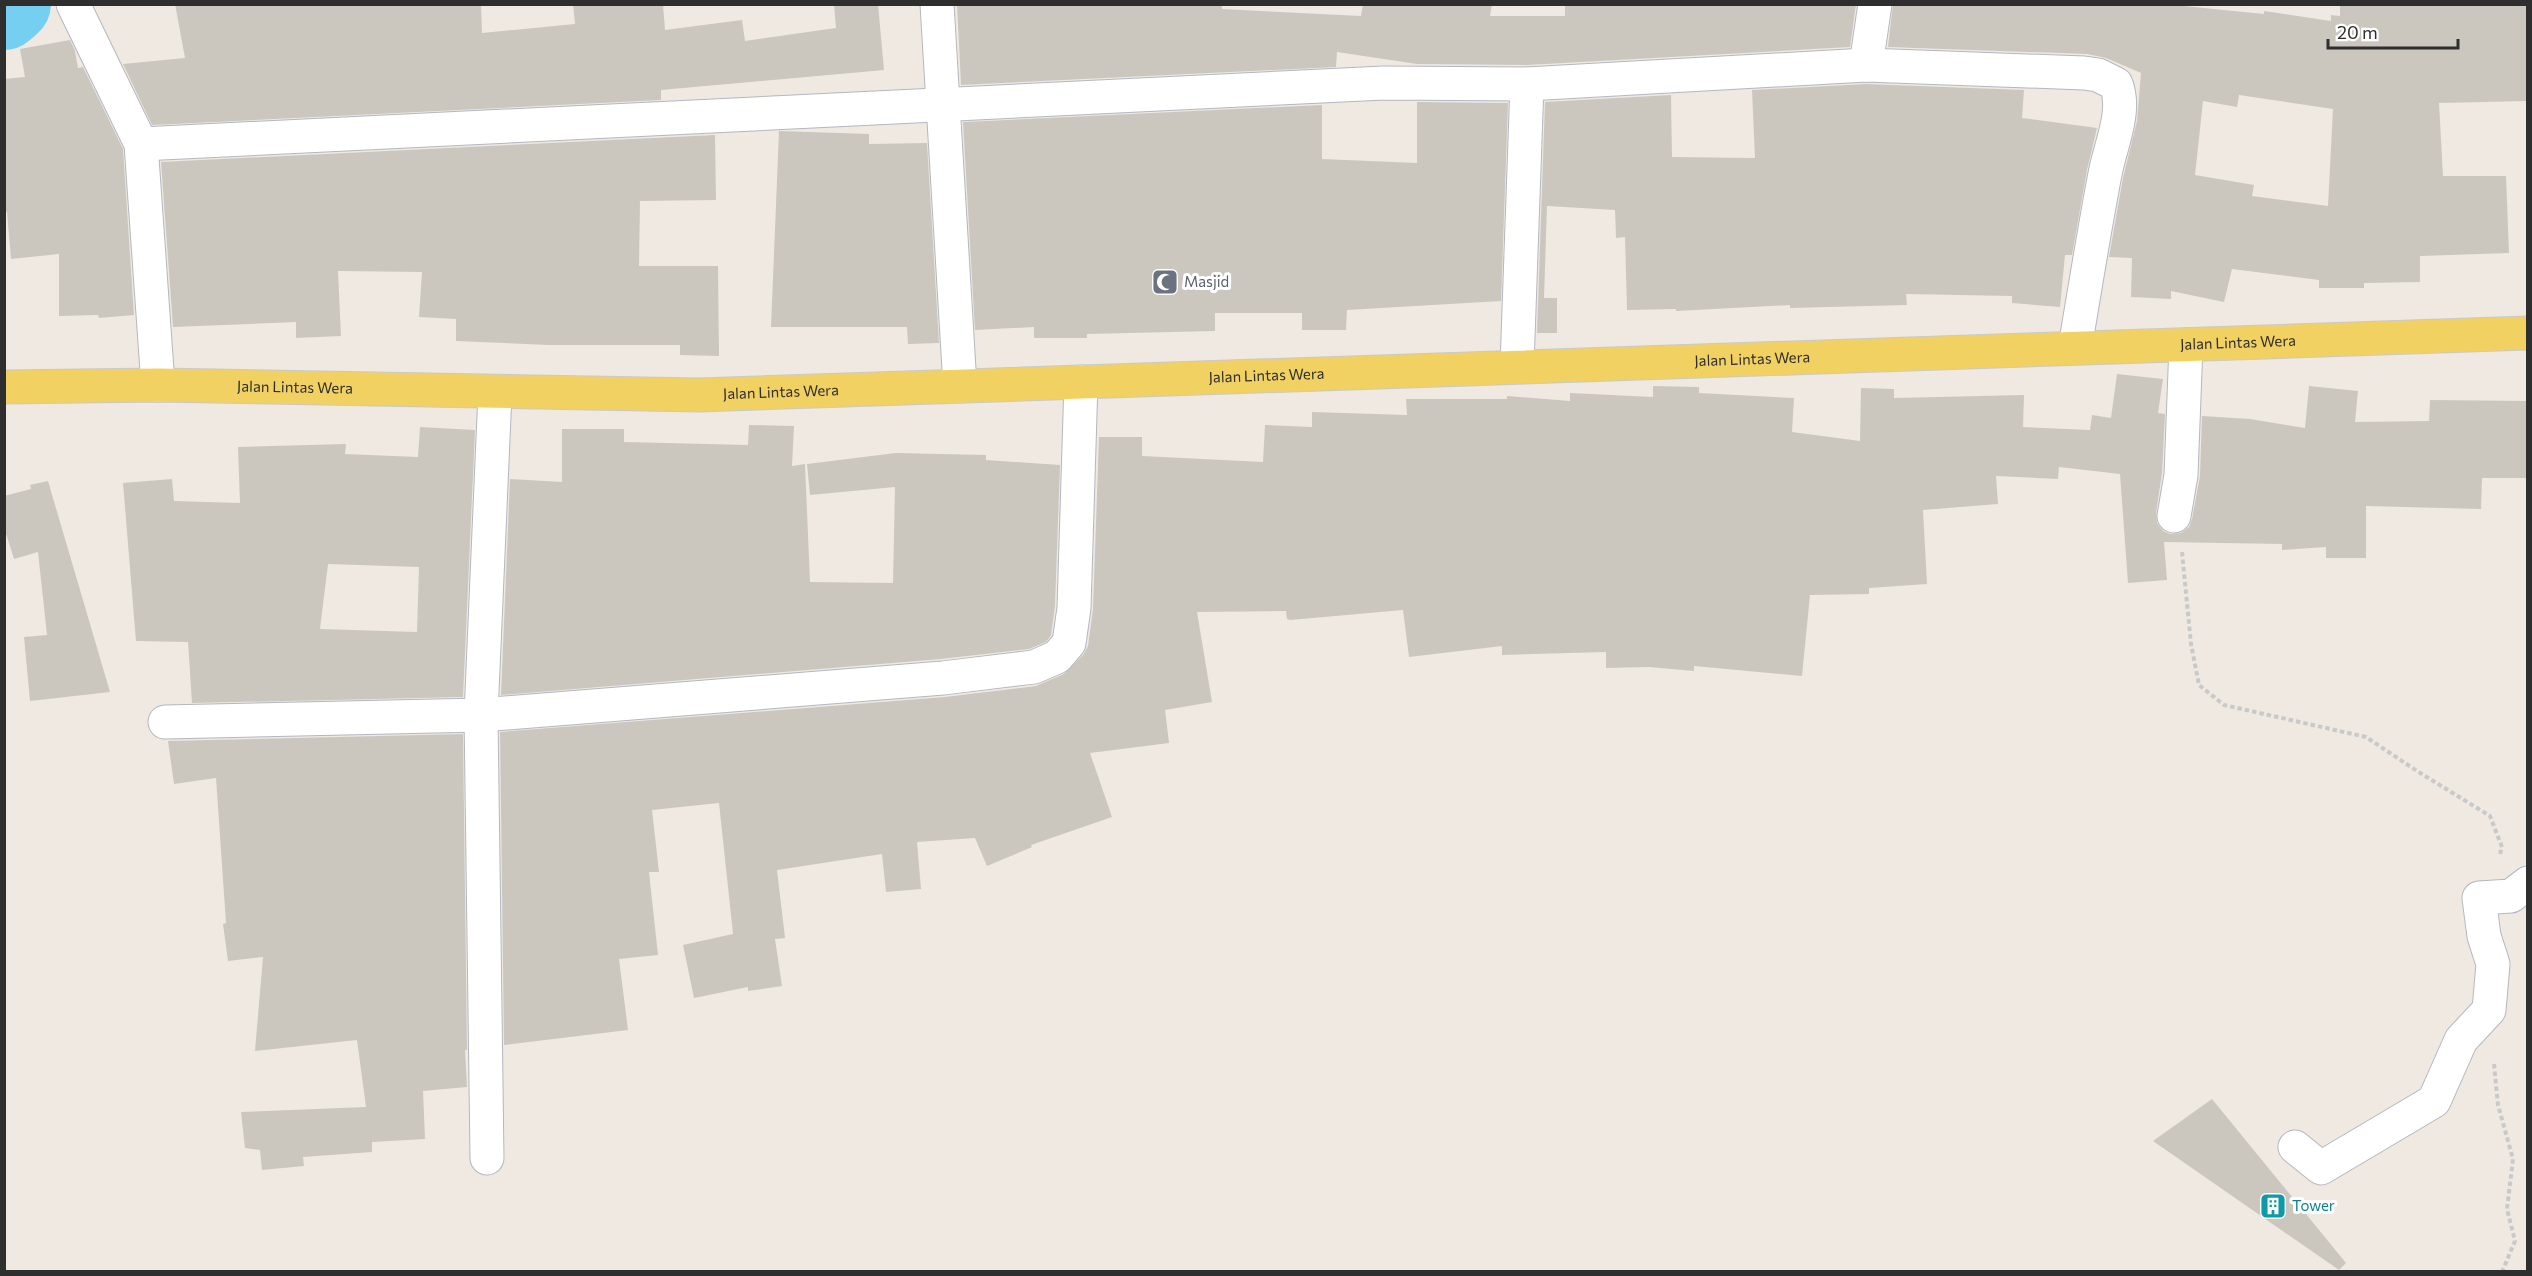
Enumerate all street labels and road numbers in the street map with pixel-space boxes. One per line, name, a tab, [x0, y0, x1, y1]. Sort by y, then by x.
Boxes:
street label: Jalan Lintas Wera	[2180, 331, 2296, 353]
street label: Jalan Lintas Wera	[1694, 347, 1811, 369]
street label: Jalan Lintas Wera	[1208, 364, 1325, 386]
street label: Jalan Lintas Wera	[237, 376, 353, 397]
street label: Jalan Lintas Wera	[723, 380, 839, 402]

